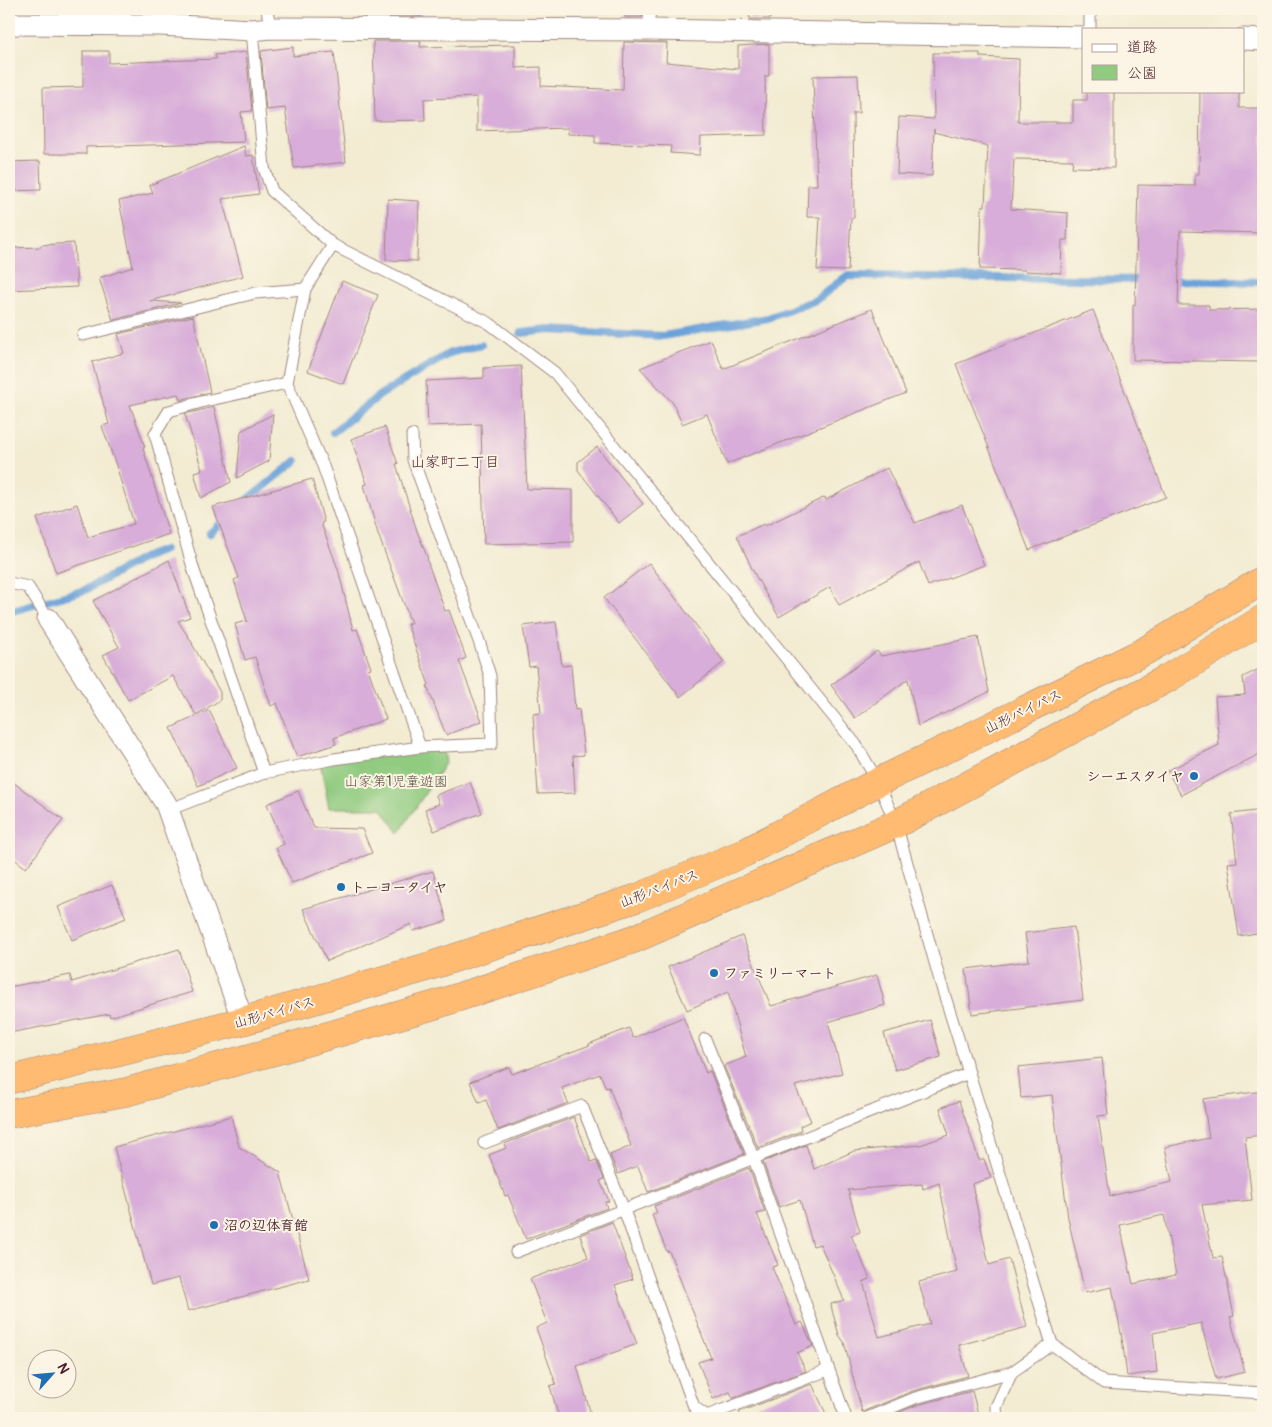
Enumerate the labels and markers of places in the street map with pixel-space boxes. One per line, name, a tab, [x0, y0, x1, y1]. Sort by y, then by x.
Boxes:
place label: シーエスタイヤ	[1086, 768, 1184, 785]
marker: シーエスタイヤ	[1188, 770, 1200, 782]
place label: トーヨータイヤ	[351, 879, 448, 896]
marker: トーヨータイヤ	[335, 881, 347, 893]
place label: ファミリーマート	[724, 965, 837, 982]
marker: ファミリーマート	[708, 967, 720, 979]
place label: 沼の辺体育館	[224, 1217, 308, 1234]
marker: 沼の辺体育館	[208, 1219, 220, 1231]

